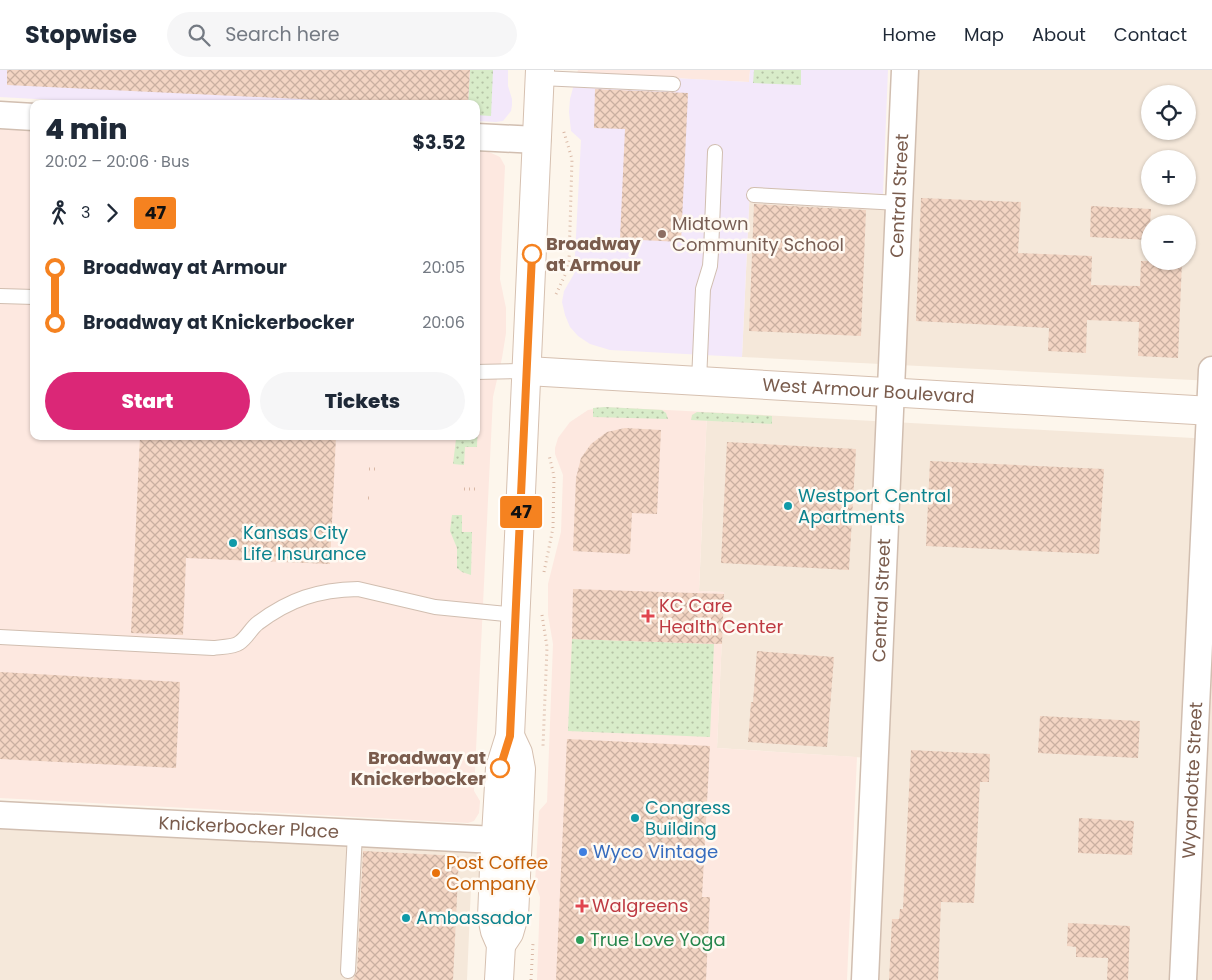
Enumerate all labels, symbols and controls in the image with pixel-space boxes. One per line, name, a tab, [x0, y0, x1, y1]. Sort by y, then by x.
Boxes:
search box	[167, 12, 517, 57]
text: Stopwise	[25, 18, 137, 51]
icon: search	[185, 21, 213, 49]
text: Search here	[225, 21, 340, 48]
text: Home	[882, 22, 936, 47]
text: Map	[964, 22, 1004, 47]
text: About	[1032, 22, 1086, 47]
text: Contact	[1114, 22, 1187, 47]
map controls	[1141, 85, 1196, 270]
button: locate	[1141, 85, 1196, 140]
text: 4 min	[45, 110, 127, 149]
text: $3.52	[412, 129, 465, 156]
street label: Central Street	[884, 133, 914, 258]
text: 20:02 – 20:06 · Bus	[45, 150, 189, 173]
button: +	[1141, 150, 1196, 205]
icon: walk	[45, 199, 73, 227]
icon: forward	[98, 199, 126, 227]
text: 47	[144, 200, 166, 225]
text: 3	[81, 201, 90, 224]
place label: Midtown Community School	[672, 211, 844, 257]
button: −	[1141, 215, 1196, 270]
marker: Midtown Community School	[656, 228, 668, 240]
place label: Broadway at Armour	[546, 231, 641, 277]
marker: Broadway at Armour	[522, 244, 542, 264]
text: Broadway at Armour	[83, 254, 287, 281]
text: 20:05	[422, 256, 465, 279]
text: Broadway at Knickerbocker	[83, 309, 354, 336]
text: 20:06	[422, 311, 465, 334]
button: Start	[45, 372, 250, 430]
button: Tickets	[260, 372, 465, 430]
street label: West Armour Boulevard	[762, 372, 975, 409]
place label: Westport Central Apartments	[798, 483, 951, 529]
line badge: 47	[498, 496, 544, 528]
text: 47	[510, 499, 532, 524]
marker: Westport Central Apartments	[782, 500, 794, 512]
place label: Kansas City Life Insurance	[243, 520, 366, 566]
marker: Kansas City Life Insurance	[227, 537, 239, 549]
street label: Central Street	[866, 538, 896, 663]
place label: KC Care Health Center	[659, 593, 783, 639]
marker: KC Care Health Center	[641, 609, 655, 623]
street label: Wyandotte Street	[1176, 701, 1208, 859]
place label: Broadway at Knickerbocker	[351, 745, 486, 791]
marker: Broadway at Knickerbocker	[490, 758, 510, 778]
place label: Congress Building	[645, 795, 731, 841]
street label: Knickerbocker Place	[158, 810, 340, 844]
marker: Congress Building	[629, 812, 641, 824]
place label: Wyco Vintage	[593, 839, 718, 864]
marker: Wyco Vintage	[577, 846, 589, 858]
place label: Post Coffee Company	[446, 850, 548, 896]
marker: Post Coffee Company	[430, 867, 442, 879]
place label: Walgreens	[592, 893, 688, 918]
marker: Walgreens	[576, 900, 588, 912]
place label: Ambassador	[416, 905, 533, 930]
marker: Ambassador	[400, 912, 412, 924]
place label: True Love Yoga	[590, 927, 726, 952]
marker: True Love Yoga	[574, 934, 586, 946]

